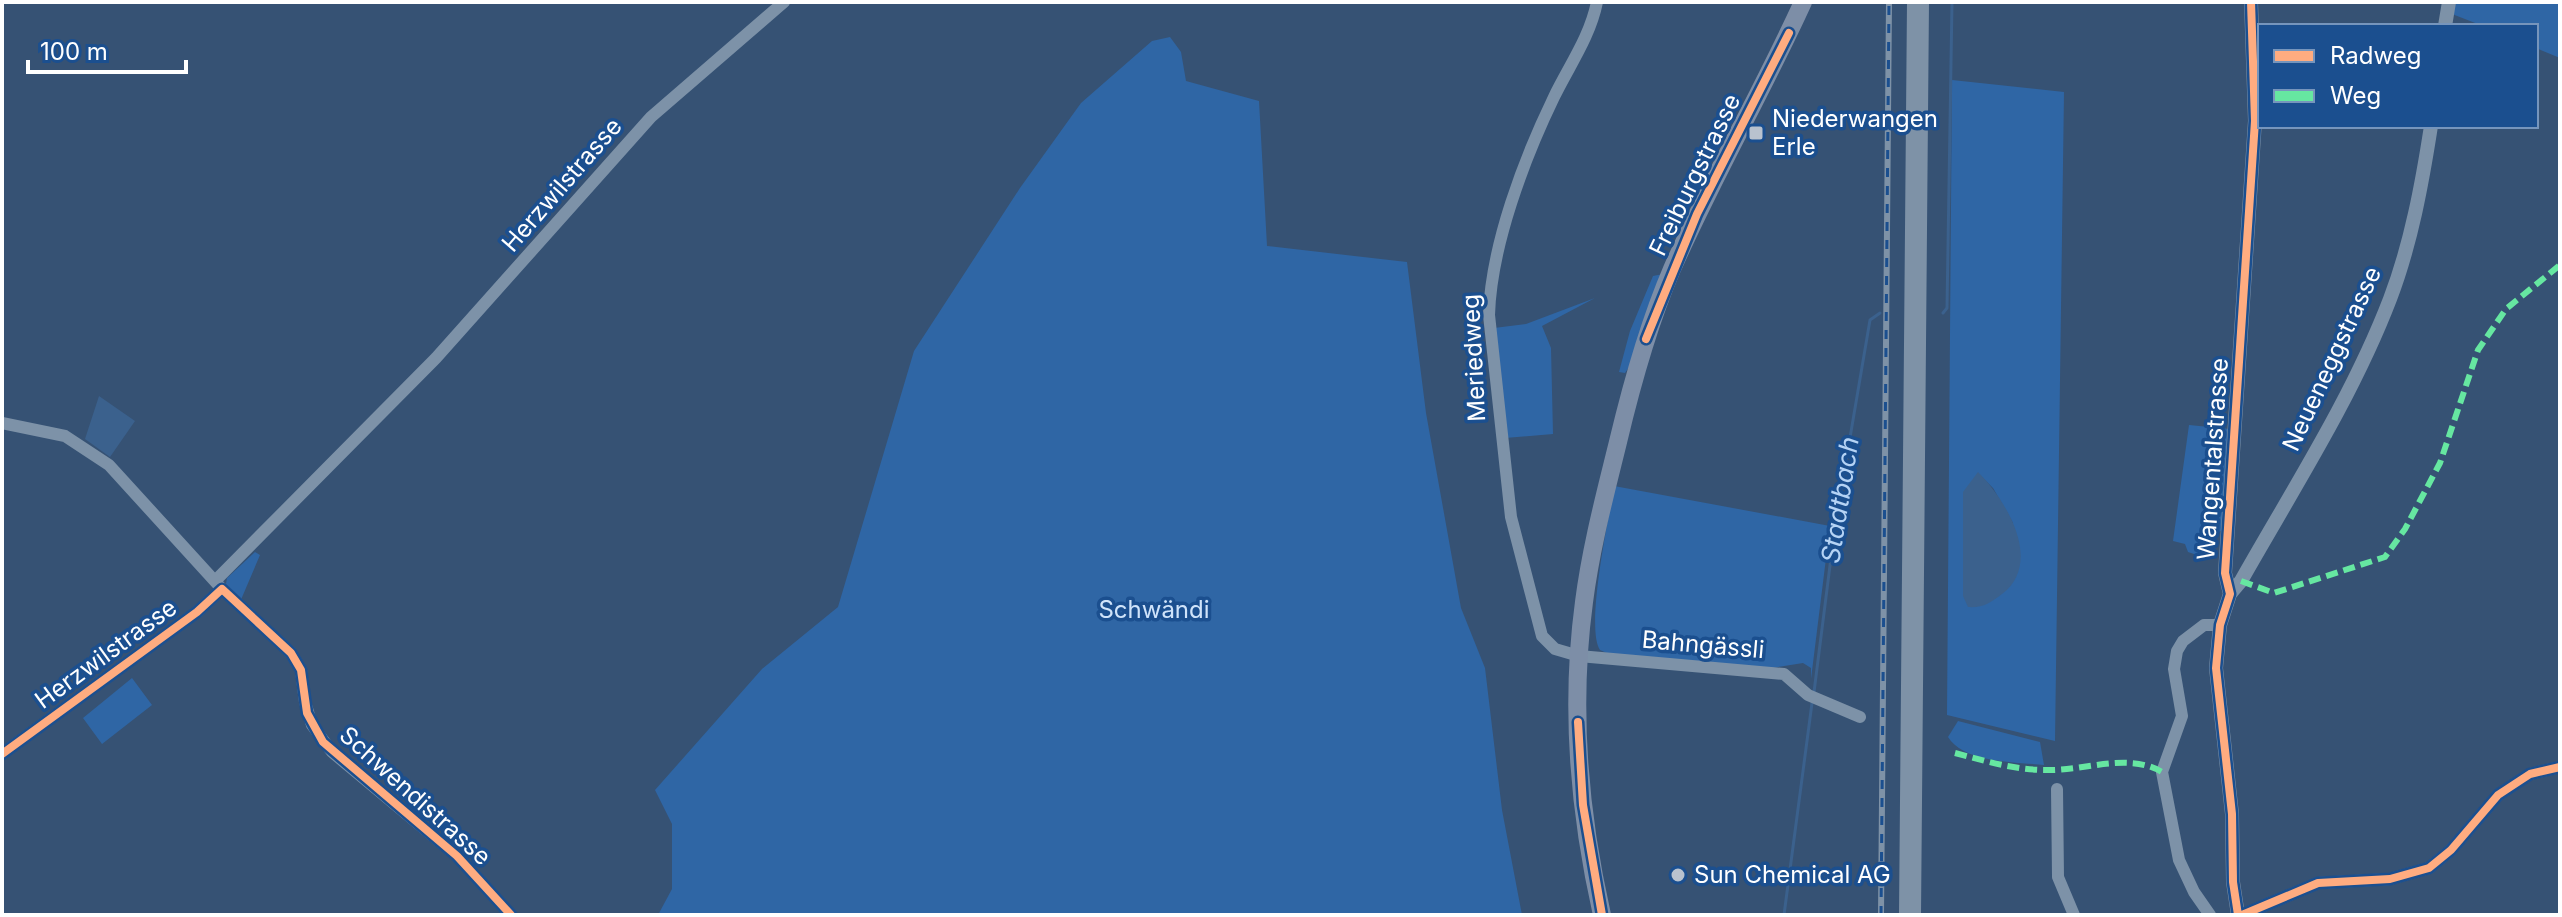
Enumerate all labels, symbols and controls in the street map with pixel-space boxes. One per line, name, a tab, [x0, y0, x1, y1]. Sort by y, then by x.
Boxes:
scale bar	[28, 24, 186, 74]
legend	[2258, 24, 2538, 128]
text: 100 m	[40, 37, 108, 66]
text: Radweg	[2330, 41, 2421, 70]
text: Weg	[2330, 81, 2381, 110]
street label: Freiburgstrasse	[1643, 89, 1746, 260]
place label: Niederwangen Erle	[1772, 104, 1938, 161]
street label: Herzwilstrasse	[496, 112, 628, 257]
marker: Niederwangen Erle	[1747, 124, 1765, 142]
street label: Neueneggstrasse	[2276, 262, 2387, 456]
street label: Meriedweg	[1456, 294, 1491, 422]
street label: Wangentalstrasse	[2191, 357, 2234, 561]
water label: Stadtbach	[1814, 434, 1865, 565]
street label: Herzwilstrasse	[29, 593, 182, 715]
park label: Schwändi	[1098, 595, 1210, 624]
street label: Bahngässli	[1641, 625, 1765, 664]
street label: Schwendistrasse	[334, 720, 497, 871]
place label: Sun Chemical AG	[1694, 860, 1891, 889]
marker: Sun Chemical AG	[1669, 866, 1687, 884]

